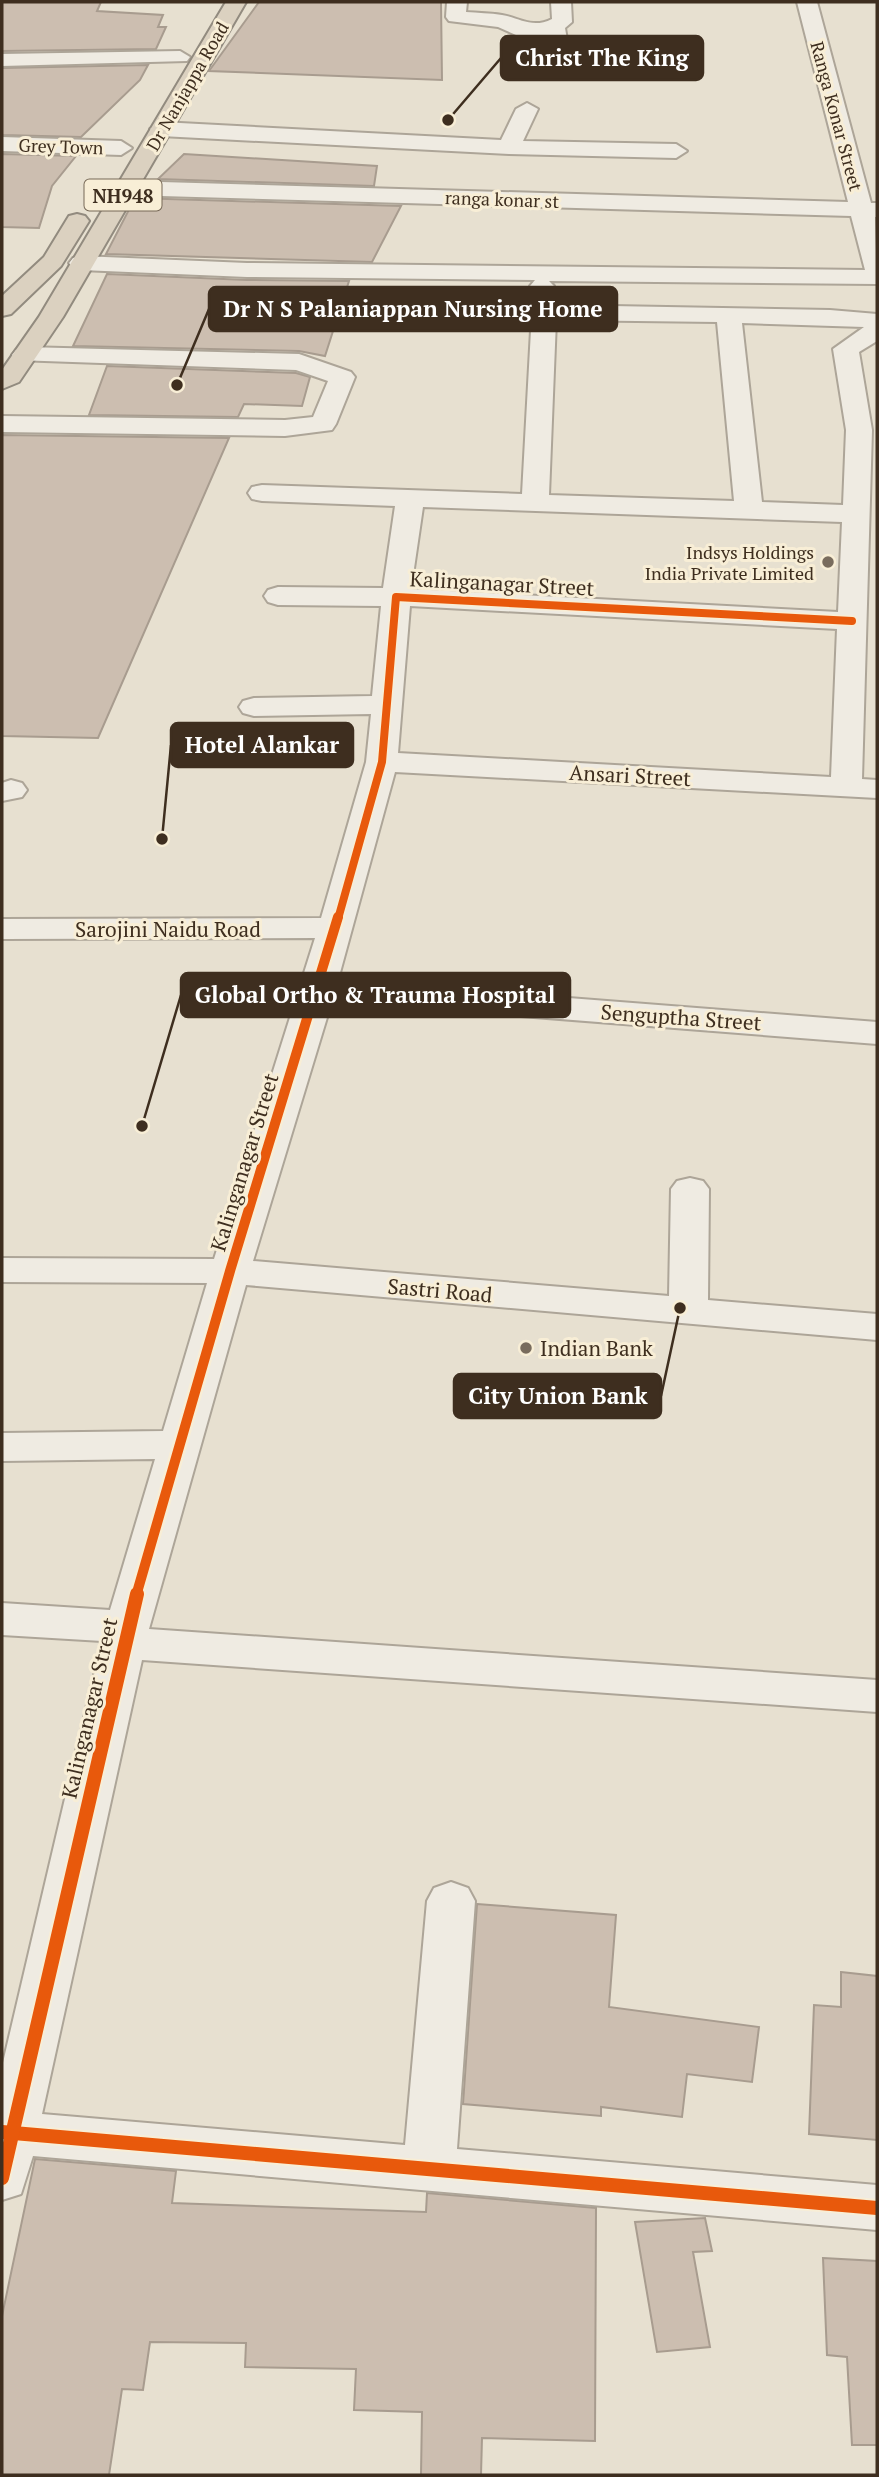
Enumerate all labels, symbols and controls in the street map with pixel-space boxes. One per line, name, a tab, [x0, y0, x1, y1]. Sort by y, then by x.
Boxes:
street label: Dr Nanjappa Road	[140, 17, 234, 155]
callout: Christ The King	[501, 36, 703, 80]
street label: Ranga Konar Street	[805, 39, 869, 194]
text: Christ The King	[515, 42, 690, 73]
street label: Grey Town	[18, 133, 104, 159]
road number: NH948	[85, 180, 162, 210]
street label: ranga konar st	[445, 185, 560, 213]
callout: Dr N S Palaniappan Nursing Home	[209, 287, 617, 331]
text: Dr N S Palaniappan Nursing Home	[223, 293, 603, 324]
place label: Indsys Holdings India Private Limited	[645, 540, 814, 585]
marker: Indsys Holdings India Private Limited	[820, 554, 836, 570]
street label: Kalinganagar Street	[409, 564, 595, 602]
callout: Hotel Alankar	[171, 723, 353, 767]
text: Hotel Alankar	[185, 729, 339, 760]
street label: Ansari Street	[568, 758, 692, 792]
street label: Sarojini Naidu Road	[75, 915, 261, 943]
callout: Global Ortho & Trauma Hospital	[181, 973, 570, 1017]
text: Global Ortho & Trauma Hospital	[195, 979, 556, 1010]
street label: Senguptha Street	[600, 997, 762, 1037]
street label: Kalinganagar Street	[204, 1069, 284, 1254]
street label: Sastri Road	[386, 1271, 494, 1309]
place label: Indian Bank	[540, 1334, 653, 1362]
marker: Indian Bank	[518, 1340, 534, 1356]
callout: City Union Bank	[454, 1374, 661, 1418]
text: City Union Bank	[468, 1380, 648, 1411]
street label: Kalinganagar Street	[55, 1615, 123, 1801]

